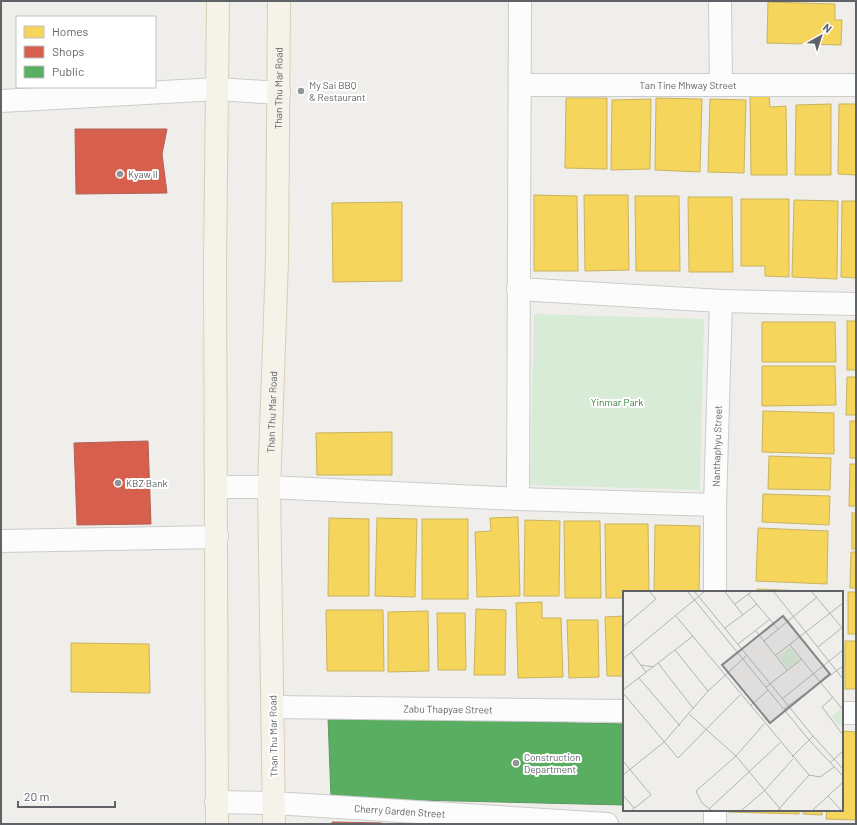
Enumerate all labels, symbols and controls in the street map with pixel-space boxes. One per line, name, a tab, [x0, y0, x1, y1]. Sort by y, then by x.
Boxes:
legend	[16, 16, 156, 88]
north arrow	[801, 16, 841, 56]
text: N	[821, 20, 835, 35]
text: Homes	[52, 24, 89, 38]
text: Shops	[52, 44, 85, 58]
street label: Than Thu Mar Road	[272, 47, 285, 129]
text: Public	[52, 64, 84, 78]
place label: My Sai BBQ & Restaurant	[309, 79, 366, 103]
street label: Tan Tine Mhway Street	[639, 79, 737, 91]
marker: My Sai BBQ & Restaurant	[296, 86, 306, 96]
place label: Kyaw II	[128, 168, 158, 180]
marker: Kyaw II	[115, 169, 125, 179]
street label: Than Thu Mar Road	[264, 371, 279, 453]
park label: Yinmar Park	[591, 396, 643, 408]
street label: Nanthaphyu Street	[710, 405, 724, 487]
place label: KBZ Bank	[126, 477, 168, 489]
marker: KBZ Bank	[113, 478, 123, 488]
inset map	[623, 591, 843, 811]
street label: Than Thu Mar Road	[266, 695, 280, 777]
street label: Zabu Thapyae Street	[403, 702, 493, 716]
place label: Construction Department	[524, 751, 581, 775]
marker: Construction Department	[511, 758, 521, 768]
scale bar	[18, 783, 115, 809]
text: 20 m	[24, 789, 50, 803]
street label: Cherry Garden Street	[354, 802, 446, 820]

